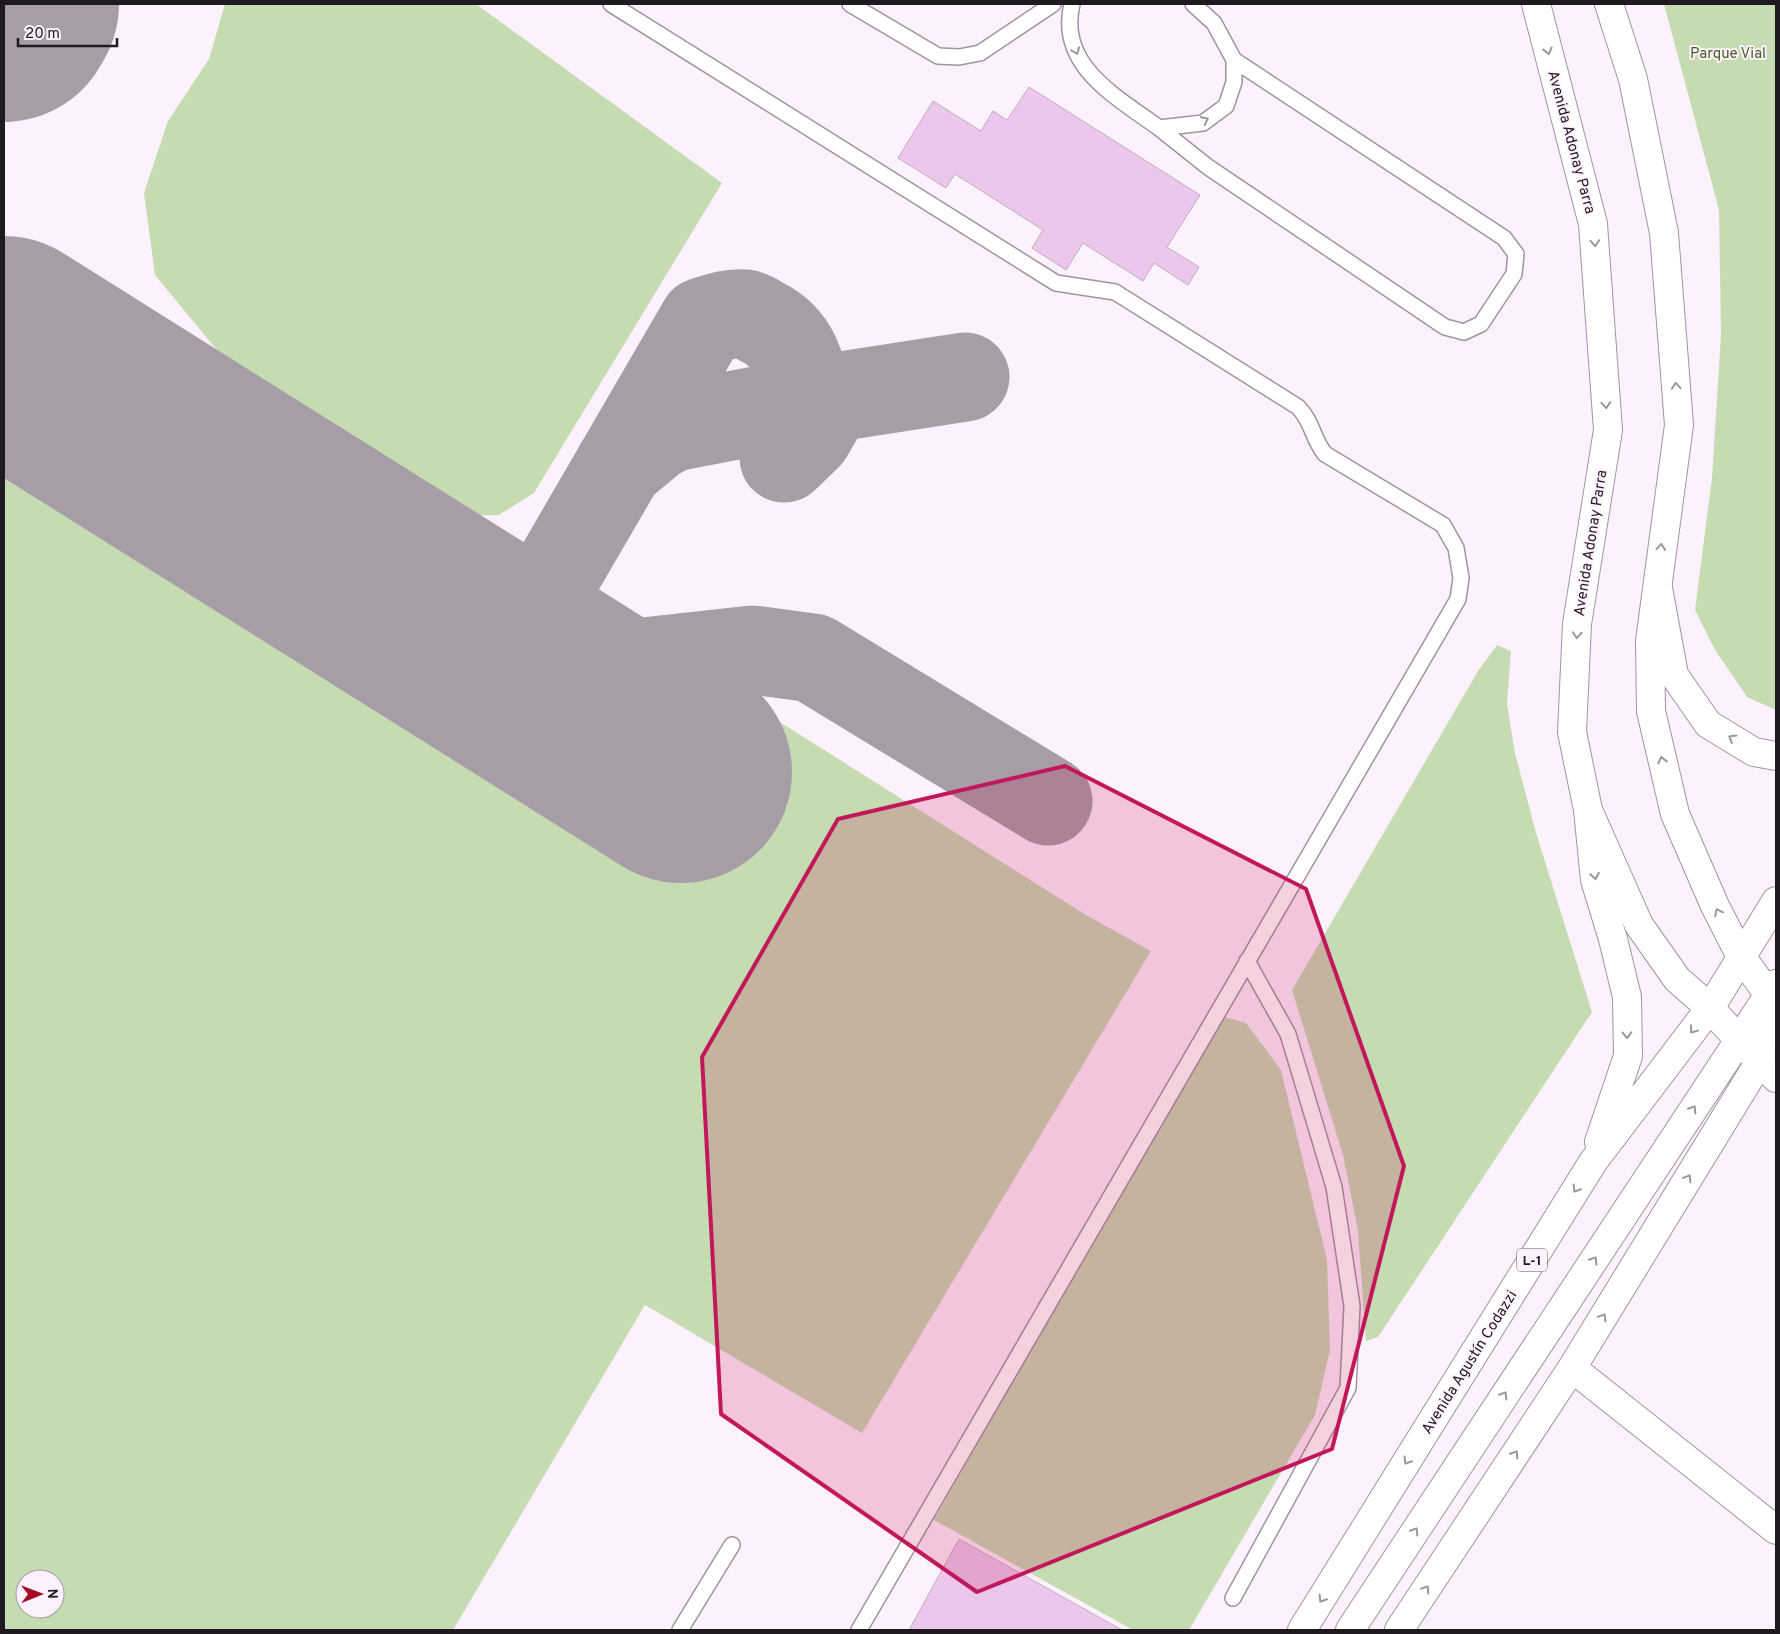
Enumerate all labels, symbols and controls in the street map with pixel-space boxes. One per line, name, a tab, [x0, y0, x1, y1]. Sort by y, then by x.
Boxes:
scale bar	[18, 15, 116, 47]
text: 20 m	[25, 25, 60, 44]
park label: Parque Vial	[1690, 45, 1766, 64]
one-way arrow	[1070, 46, 1080, 55]
one-way arrow	[1542, 47, 1553, 55]
street label: Avenida Adonay Parra	[1542, 69, 1599, 216]
one-way arrow	[1199, 116, 1208, 126]
one-way arrow	[1589, 239, 1600, 247]
one-way arrow	[1671, 382, 1682, 390]
one-way arrow	[1601, 401, 1612, 409]
street label: Avenida Adonay Parra	[1571, 469, 1612, 618]
one-way arrow	[1656, 543, 1667, 551]
one-way arrow	[1571, 631, 1582, 639]
one-way arrow	[1728, 735, 1737, 745]
one-way arrow	[1657, 756, 1668, 765]
one-way arrow	[1590, 872, 1600, 881]
one-way arrow	[1714, 908, 1724, 917]
one-way arrow	[1690, 1024, 1699, 1034]
one-way arrow	[1622, 1031, 1632, 1039]
one-way arrow	[1687, 1106, 1696, 1115]
one-way arrow	[1681, 1175, 1691, 1184]
one-way arrow	[1573, 1184, 1583, 1193]
road number: L-1	[1517, 1248, 1547, 1272]
one-way arrow	[1588, 1256, 1597, 1265]
street label: Avenida Agustín Codazzi	[1418, 1287, 1522, 1438]
one-way arrow	[1597, 1313, 1606, 1322]
one-way arrow	[1498, 1392, 1508, 1401]
one-way arrow	[1509, 1450, 1518, 1459]
one-way arrow	[1404, 1455, 1414, 1464]
one-way arrow	[1409, 1527, 1418, 1537]
north arrow	[15, 1569, 65, 1619]
one-way arrow	[1420, 1586, 1429, 1595]
text: N	[43, 1589, 60, 1599]
one-way arrow	[1318, 1594, 1328, 1603]

